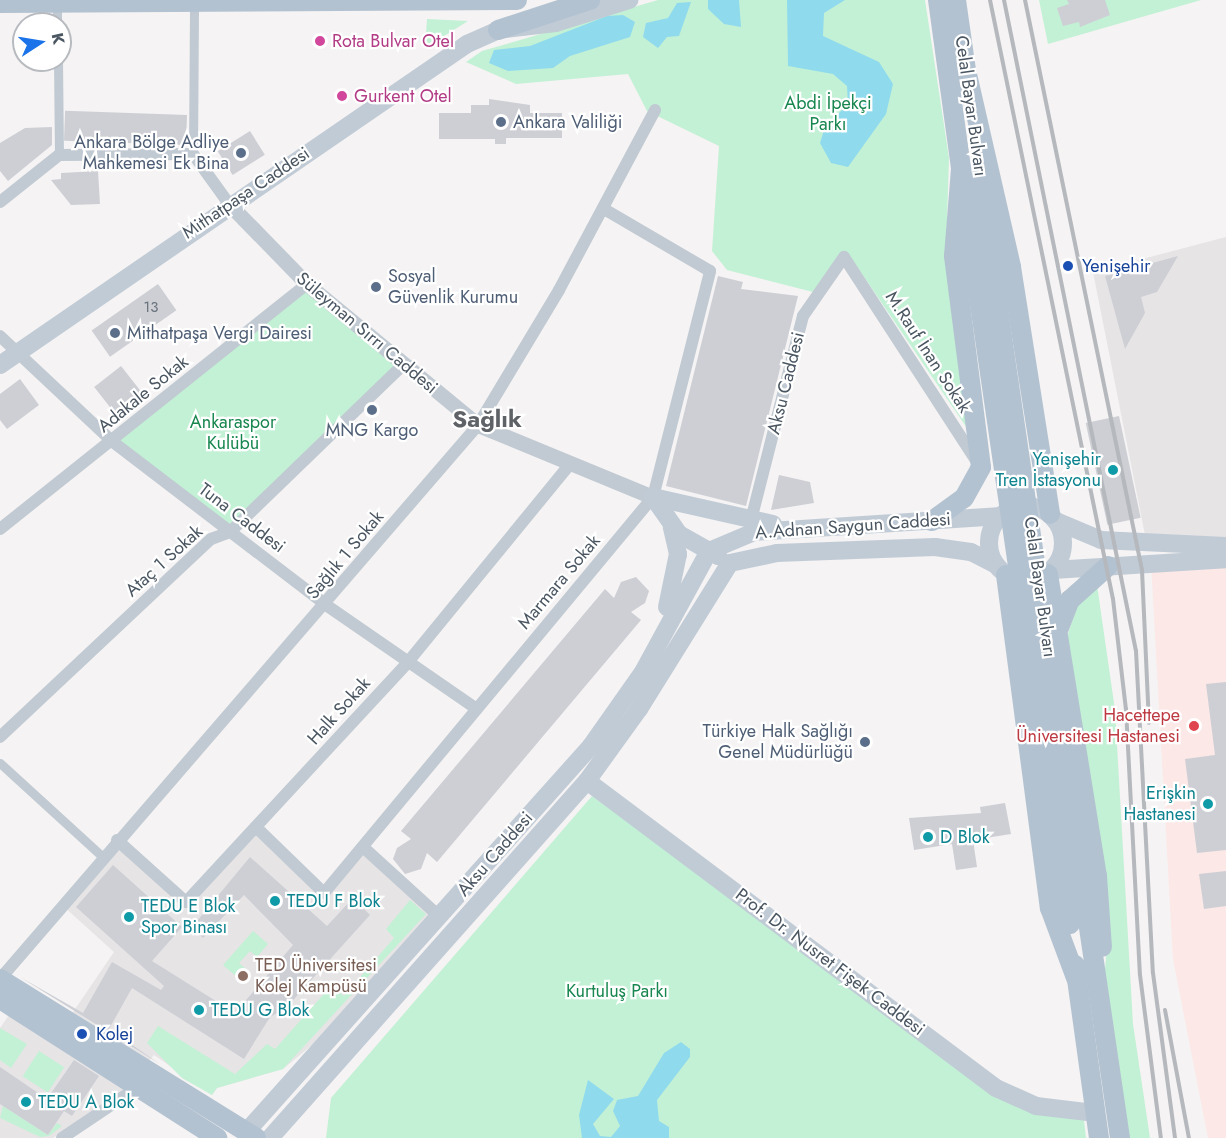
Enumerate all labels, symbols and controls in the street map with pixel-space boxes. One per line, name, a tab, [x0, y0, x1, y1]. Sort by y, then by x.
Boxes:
north arrow	[12, 12, 72, 72]
place label: Rota Bulvar Otel	[332, 30, 454, 52]
text: K	[46, 31, 71, 46]
marker: Rota Bulvar Otel	[313, 34, 327, 48]
street label: Celal Bayar Bulvarı	[950, 34, 992, 178]
place label: Gurkent Otel	[354, 85, 452, 107]
marker: Gurkent Otel	[335, 89, 349, 103]
park label: Abdi İpekçi Parkı	[784, 93, 872, 136]
place label: Ankara Valiliği	[513, 111, 622, 133]
marker: Ankara Valiliği	[494, 115, 508, 129]
place label: Ankara Bölge Adliye Mahkemesi Ek Bina	[74, 132, 229, 174]
street label: Mithatpaşa Caddesi	[178, 142, 314, 244]
marker: Ankara Bölge Adliye Mahkemesi Ek Bina	[234, 146, 248, 160]
place label: Yenişehir	[1082, 255, 1151, 277]
marker: Yenişehir	[1059, 257, 1077, 275]
place label: Sosyal Güvenlik Kurumu	[388, 266, 518, 308]
street label: Süleyman Sırrı Caddesi	[292, 268, 442, 398]
marker: Sosyal Güvenlik Kurumu	[369, 280, 383, 294]
street label: M.Rauf İnan Sokak	[881, 287, 975, 417]
house number: 13	[144, 299, 158, 317]
place label: Mithatpaşa Vergi Dairesi	[127, 322, 312, 344]
marker: Mithatpaşa Vergi Dairesi	[108, 326, 122, 340]
street label: Aksu Caddesi	[763, 330, 809, 436]
street label: Adakale Sokak	[93, 351, 193, 437]
marker: MNG Kargo	[365, 403, 379, 417]
district label: Sağlık	[452, 405, 522, 433]
park label: Ankaraspor Kulübü	[190, 412, 276, 454]
place label: MNG Kargo	[326, 419, 418, 441]
place label: Yenişehir Tren İstasyonu	[996, 449, 1101, 492]
marker: Yenişehir Tren İstasyonu	[1106, 463, 1120, 477]
street label: Tuna Caddesi	[195, 479, 289, 557]
street label: Sağlık 1 Sokak	[302, 506, 388, 604]
street label: A.Adnan Saygun Caddesi	[754, 508, 952, 544]
street label: Celal Bayar Bulvarı	[1019, 515, 1061, 659]
street label: Ataç 1 Sokak	[121, 521, 207, 601]
street label: Marmara Sokak	[513, 530, 605, 634]
street label: Halk Sokak	[303, 673, 375, 749]
place label: Hacettepe Üniversitesi Hastanesi	[1016, 705, 1180, 748]
marker: Hacettepe Üniversitesi Hastanesi	[1185, 717, 1203, 735]
place label: Türkiye Halk Sağlığı Genel Müdürlüğü	[703, 721, 853, 764]
marker: Türkiye Halk Sağlığı Genel Müdürlüğü	[858, 735, 872, 749]
place label: Erişkin Hastanesi	[1124, 783, 1196, 826]
marker: Erişkin Hastanesi	[1201, 797, 1215, 811]
street label: Aksu Caddesi	[453, 807, 537, 901]
place label: D Blok	[940, 826, 990, 848]
marker: D Blok	[921, 830, 935, 844]
street label: Prof. Dr. Nusret Fişek Caddesi	[731, 884, 929, 1040]
place label: TEDU F Blok	[287, 890, 381, 912]
marker: TEDU F Blok	[268, 894, 282, 908]
place label: TEDU E Blok Spor Binası	[141, 896, 235, 938]
marker: TEDU E Blok Spor Binası	[122, 910, 136, 924]
place label: TED Üniversitesi Kolej Kampüsü	[255, 955, 377, 998]
marker: TED Üniversitesi Kolej Kampüsü	[236, 969, 250, 983]
park label: Kurtuluş Parkı	[566, 980, 668, 1002]
place label: TEDU G Blok	[211, 999, 309, 1021]
marker: TEDU G Blok	[192, 1003, 206, 1017]
place label: Kolej	[96, 1023, 133, 1045]
marker: Kolej	[73, 1025, 91, 1043]
place label: TEDU A Blok	[38, 1091, 134, 1113]
marker: TEDU A Blok	[19, 1095, 33, 1109]

